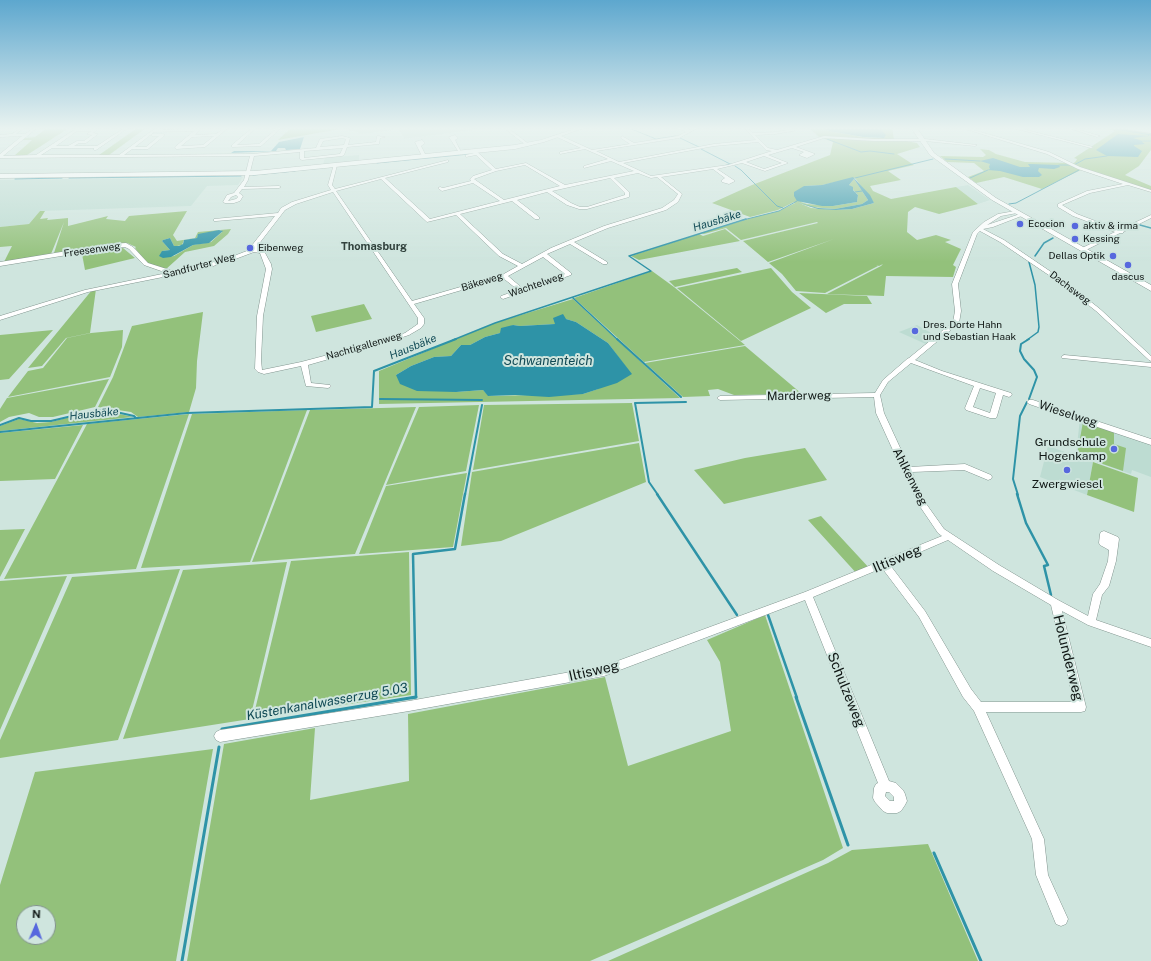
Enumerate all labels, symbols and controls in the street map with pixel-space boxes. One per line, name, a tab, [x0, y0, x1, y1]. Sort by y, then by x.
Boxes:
water label: Hausbäke	[691, 207, 743, 235]
place label: Ecocion	[1028, 218, 1064, 230]
marker: Ecocion	[1015, 219, 1025, 229]
place label: aktiv & irma	[1083, 220, 1138, 232]
marker: aktiv & irma	[1070, 221, 1080, 231]
place label: Kessing	[1083, 233, 1120, 245]
marker: Kessing	[1070, 234, 1080, 244]
street label: Freesenweg	[63, 240, 121, 260]
district label: Thomasburg	[341, 240, 407, 254]
place label: Eibenweg	[258, 242, 303, 254]
marker: Eibenweg	[245, 243, 255, 253]
place label: Dellas Optik	[1049, 250, 1105, 262]
street label: Sandfurter Weg	[162, 251, 236, 281]
marker: Dellas Optik	[1108, 251, 1118, 261]
marker: dascus	[1123, 260, 1133, 270]
street label: Dachsweg	[1047, 269, 1093, 307]
street label: Bäkeweg	[460, 270, 504, 294]
street label: Wachtelweg	[507, 270, 565, 300]
place label: dascus	[1112, 271, 1144, 283]
place label: Dres. Dorte Hahn und Sebastian Haak	[923, 319, 1016, 342]
marker: Dres. Dorte Hahn und Sebastian Haak	[910, 326, 920, 336]
street label: Nachtigallenweg	[325, 329, 403, 363]
water label: Hausbäke	[388, 332, 438, 362]
water label: Schwanenteich	[503, 353, 593, 369]
street label: Marderweg	[767, 388, 831, 404]
street label: Wieselweg	[1037, 398, 1099, 430]
water label: Hausbäke	[69, 405, 119, 423]
place label: Grundschule Hogenkamp	[1035, 435, 1106, 463]
marker: Grundschule Hogenkamp	[1109, 444, 1119, 454]
street label: Ahlkenweg	[889, 446, 931, 508]
marker: Zwergwiesel	[1062, 465, 1072, 475]
place label: Zwergwiesel	[1031, 477, 1103, 491]
street label: Iltisweg	[870, 541, 924, 577]
street label: Holunderweg	[1049, 613, 1087, 703]
street label: Schulzeweg	[823, 650, 869, 730]
street label: Iltisweg	[567, 657, 621, 685]
water label: Küstenkanalwasserzug 5.03	[245, 680, 409, 724]
north arrow	[16, 905, 56, 945]
text: N	[32, 908, 41, 920]

